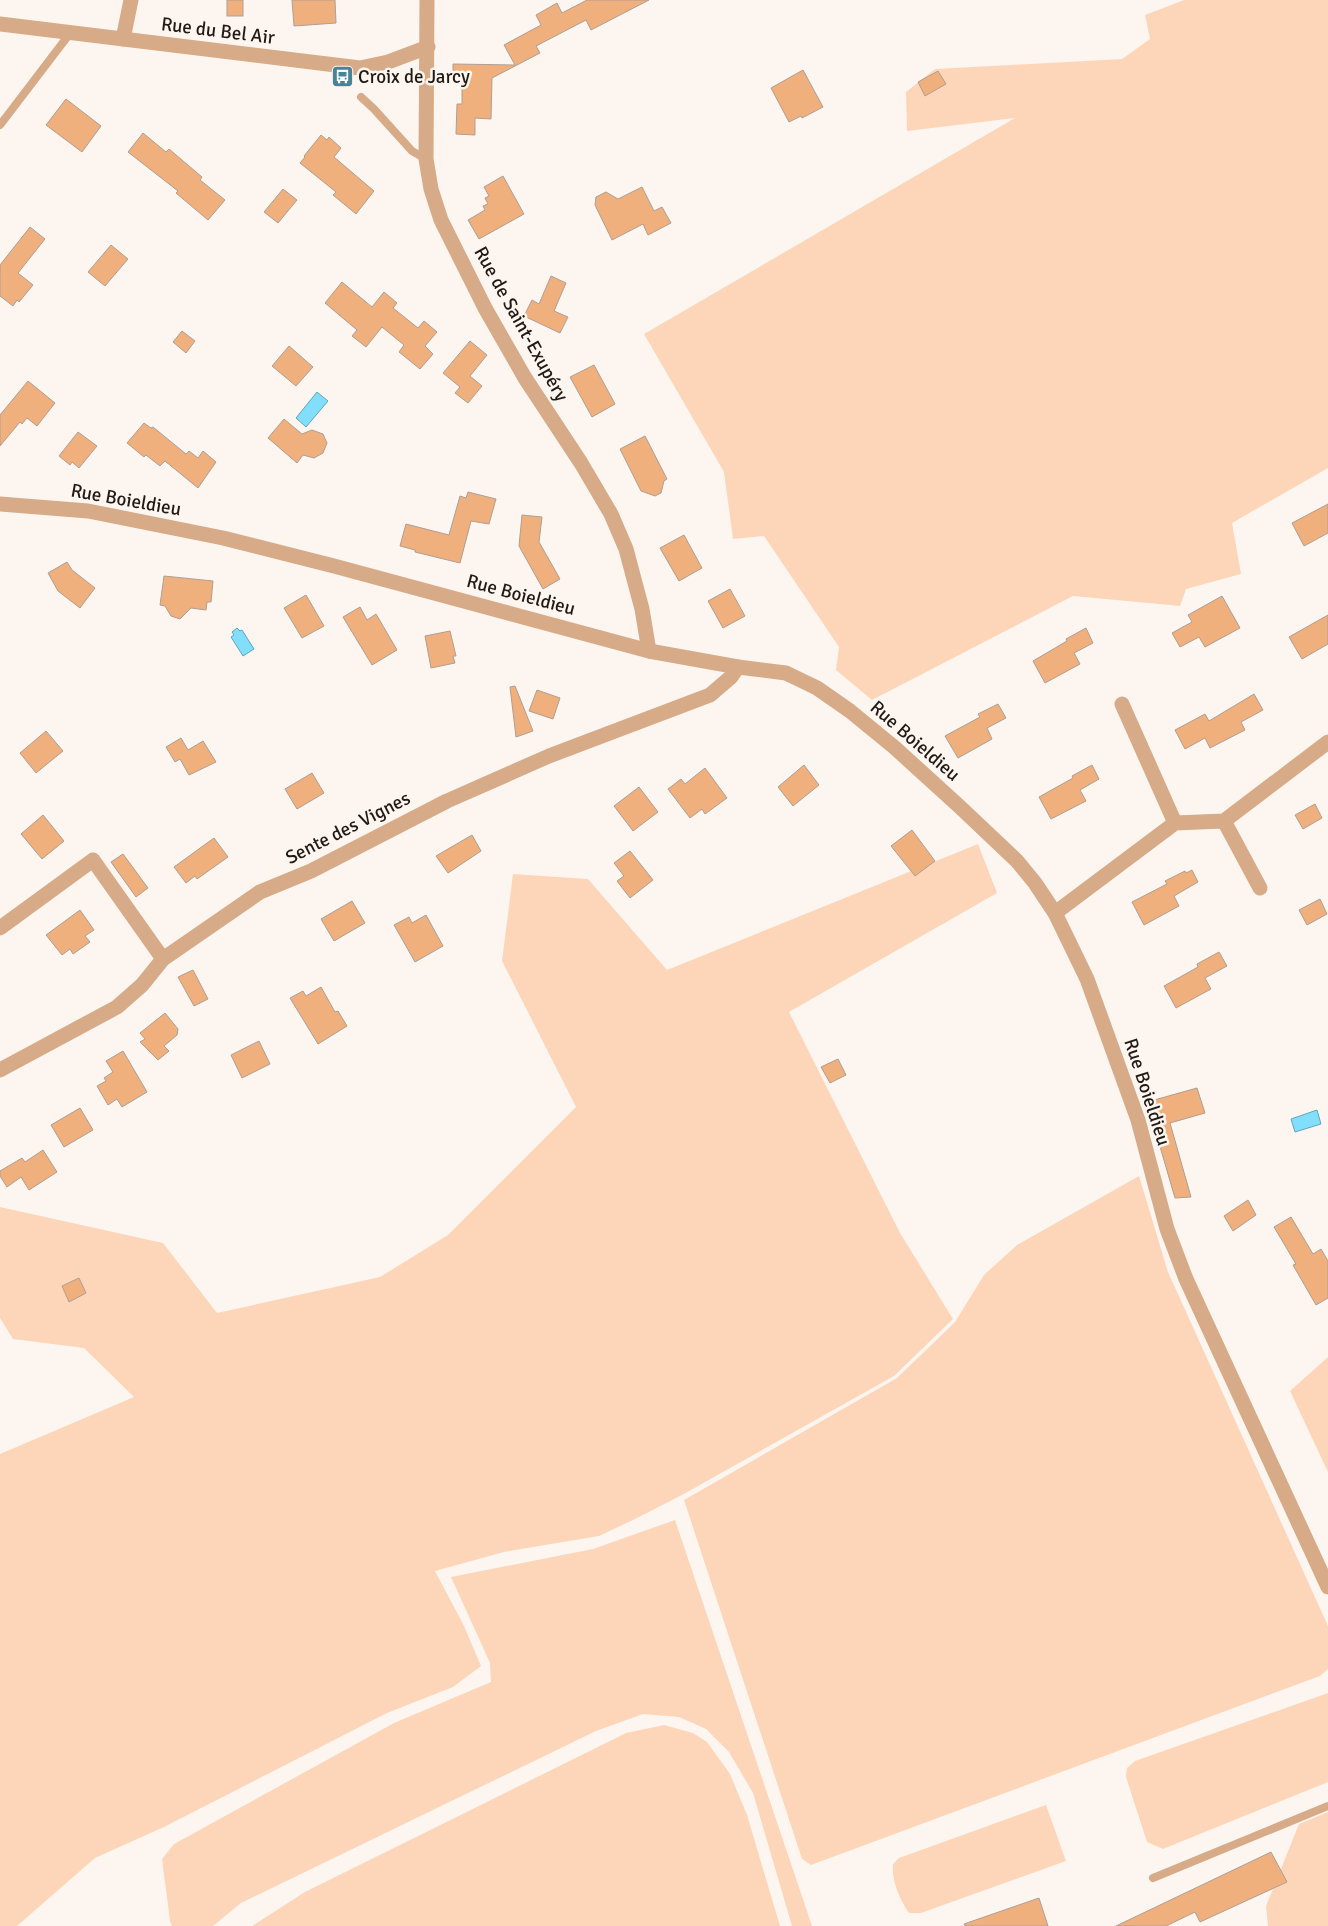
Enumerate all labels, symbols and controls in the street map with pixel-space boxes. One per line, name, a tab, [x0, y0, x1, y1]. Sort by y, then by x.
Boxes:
street label: Rue du Bel Air	[160, 12, 276, 50]
bus stop icon: Croix de Jarcy	[330, 65, 354, 89]
place label: Croix de Jarcy	[358, 65, 470, 89]
street label: Rue de Saint-Exupéry	[468, 242, 574, 406]
street label: Rue Boieldieu	[69, 478, 183, 522]
street label: Rue Boieldieu	[464, 569, 578, 621]
street label: Rue Boieldieu	[865, 695, 965, 787]
street label: Sente des Vignes	[282, 786, 414, 870]
street label: Rue Boieldieu	[1118, 1035, 1176, 1149]

